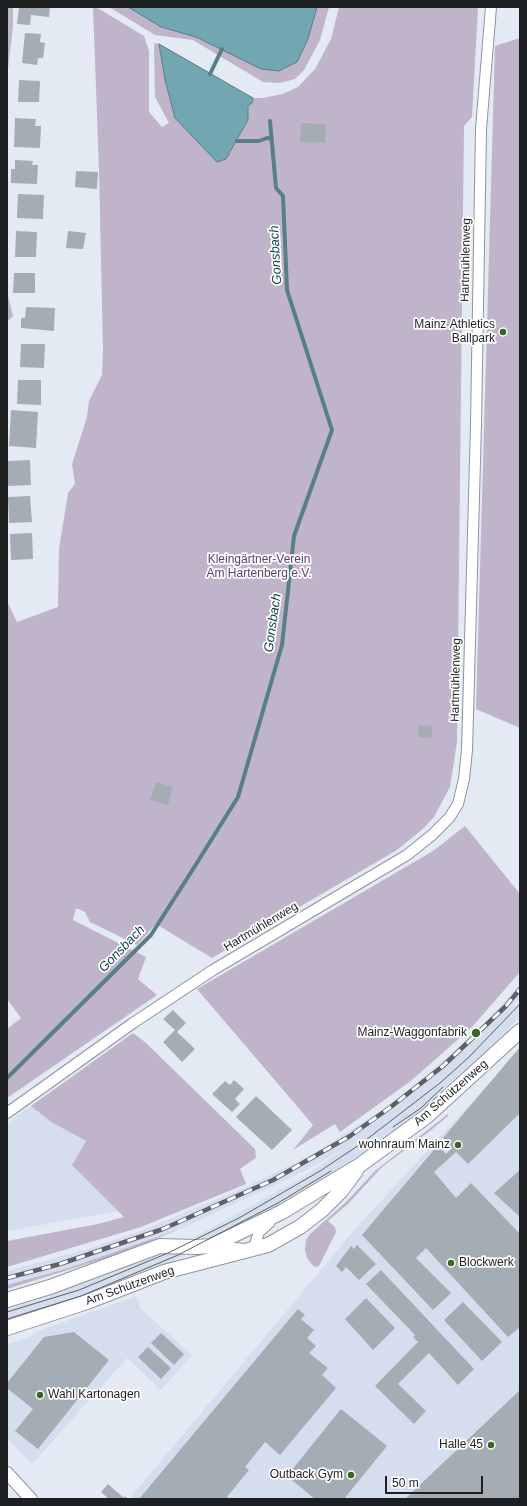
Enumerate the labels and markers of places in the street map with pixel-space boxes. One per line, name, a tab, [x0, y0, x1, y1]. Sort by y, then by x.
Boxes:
place label: Mainz Athletics Ballpark	[414, 318, 495, 346]
marker: Mainz Athletics Ballpark	[498, 327, 508, 337]
place label: Mainz-Waggonfabrik	[357, 1026, 467, 1040]
marker: Mainz-Waggonfabrik	[470, 1027, 482, 1039]
place label: wohnraum Mainz	[359, 1138, 450, 1152]
marker: wohnraum Mainz	[453, 1140, 463, 1150]
place label: Blockwerk	[459, 1256, 514, 1270]
marker: Blockwerk	[446, 1258, 456, 1268]
place label: Wahl Kartonagen	[48, 1388, 140, 1402]
marker: Wahl Kartonagen	[35, 1390, 45, 1400]
place label: Halle 45	[439, 1438, 483, 1452]
marker: Halle 45	[486, 1440, 496, 1450]
place label: Outback Gym	[270, 1468, 343, 1482]
marker: Outback Gym	[346, 1470, 356, 1480]

